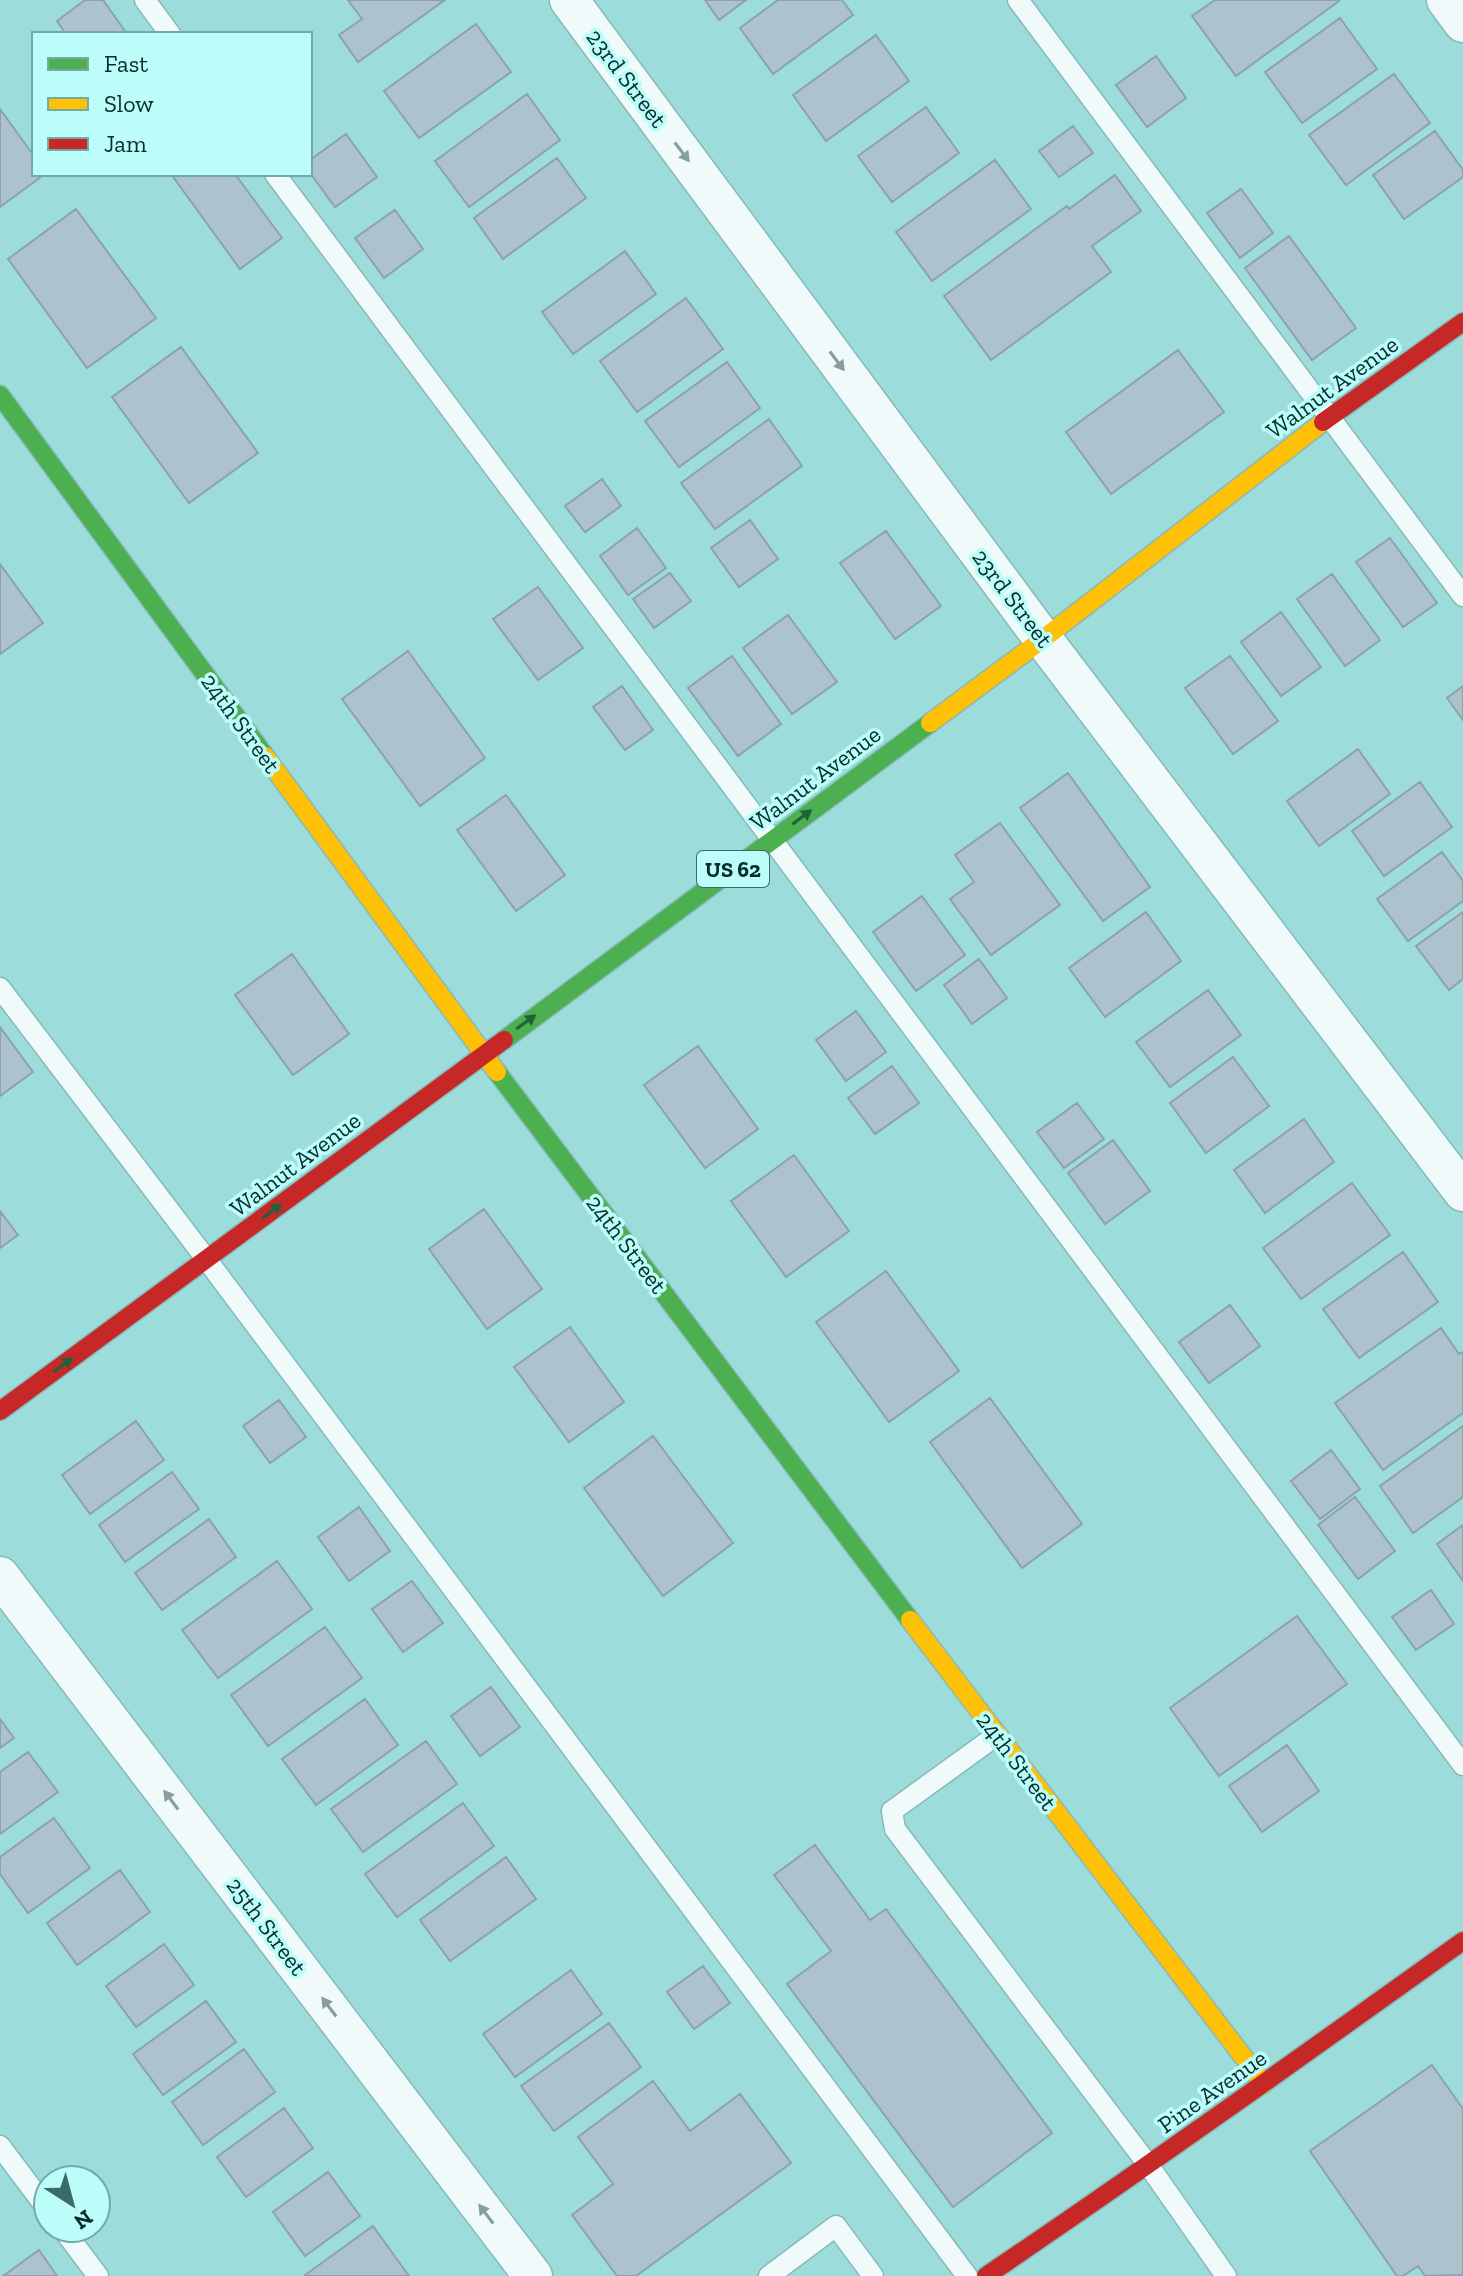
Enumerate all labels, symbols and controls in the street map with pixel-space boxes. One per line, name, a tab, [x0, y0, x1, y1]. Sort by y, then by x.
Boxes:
street label: 23rd Street	[581, 23, 674, 133]
legend	[32, 32, 312, 176]
text: Fast	[104, 49, 148, 78]
text: Slow	[104, 89, 154, 118]
text: Jam	[104, 129, 147, 158]
one-way arrow	[674, 142, 689, 163]
street label: Walnut Avenue	[1260, 329, 1404, 445]
one-way arrow	[829, 350, 845, 372]
street label: 23rd Street	[967, 543, 1060, 653]
street label: 24th Street	[195, 668, 287, 779]
street label: Walnut Avenue	[744, 719, 886, 837]
one-way arrow	[792, 810, 812, 826]
road number: US 62	[697, 851, 769, 887]
one-way arrow	[515, 1015, 536, 1030]
street label: Walnut Avenue	[224, 1105, 366, 1223]
street label: 24th Street	[580, 1189, 674, 1299]
one-way arrow	[262, 1204, 283, 1219]
one-way arrow	[52, 1357, 74, 1373]
street label: 24th Street	[970, 1706, 1064, 1816]
one-way arrow	[163, 1790, 179, 1811]
street label: 25th Street	[221, 1871, 313, 1981]
one-way arrow	[321, 1997, 337, 2017]
street label: Pine Avenue	[1152, 2043, 1272, 2139]
north arrow	[32, 2164, 112, 2244]
text: N	[69, 2204, 98, 2236]
one-way arrow	[479, 2204, 495, 2224]

